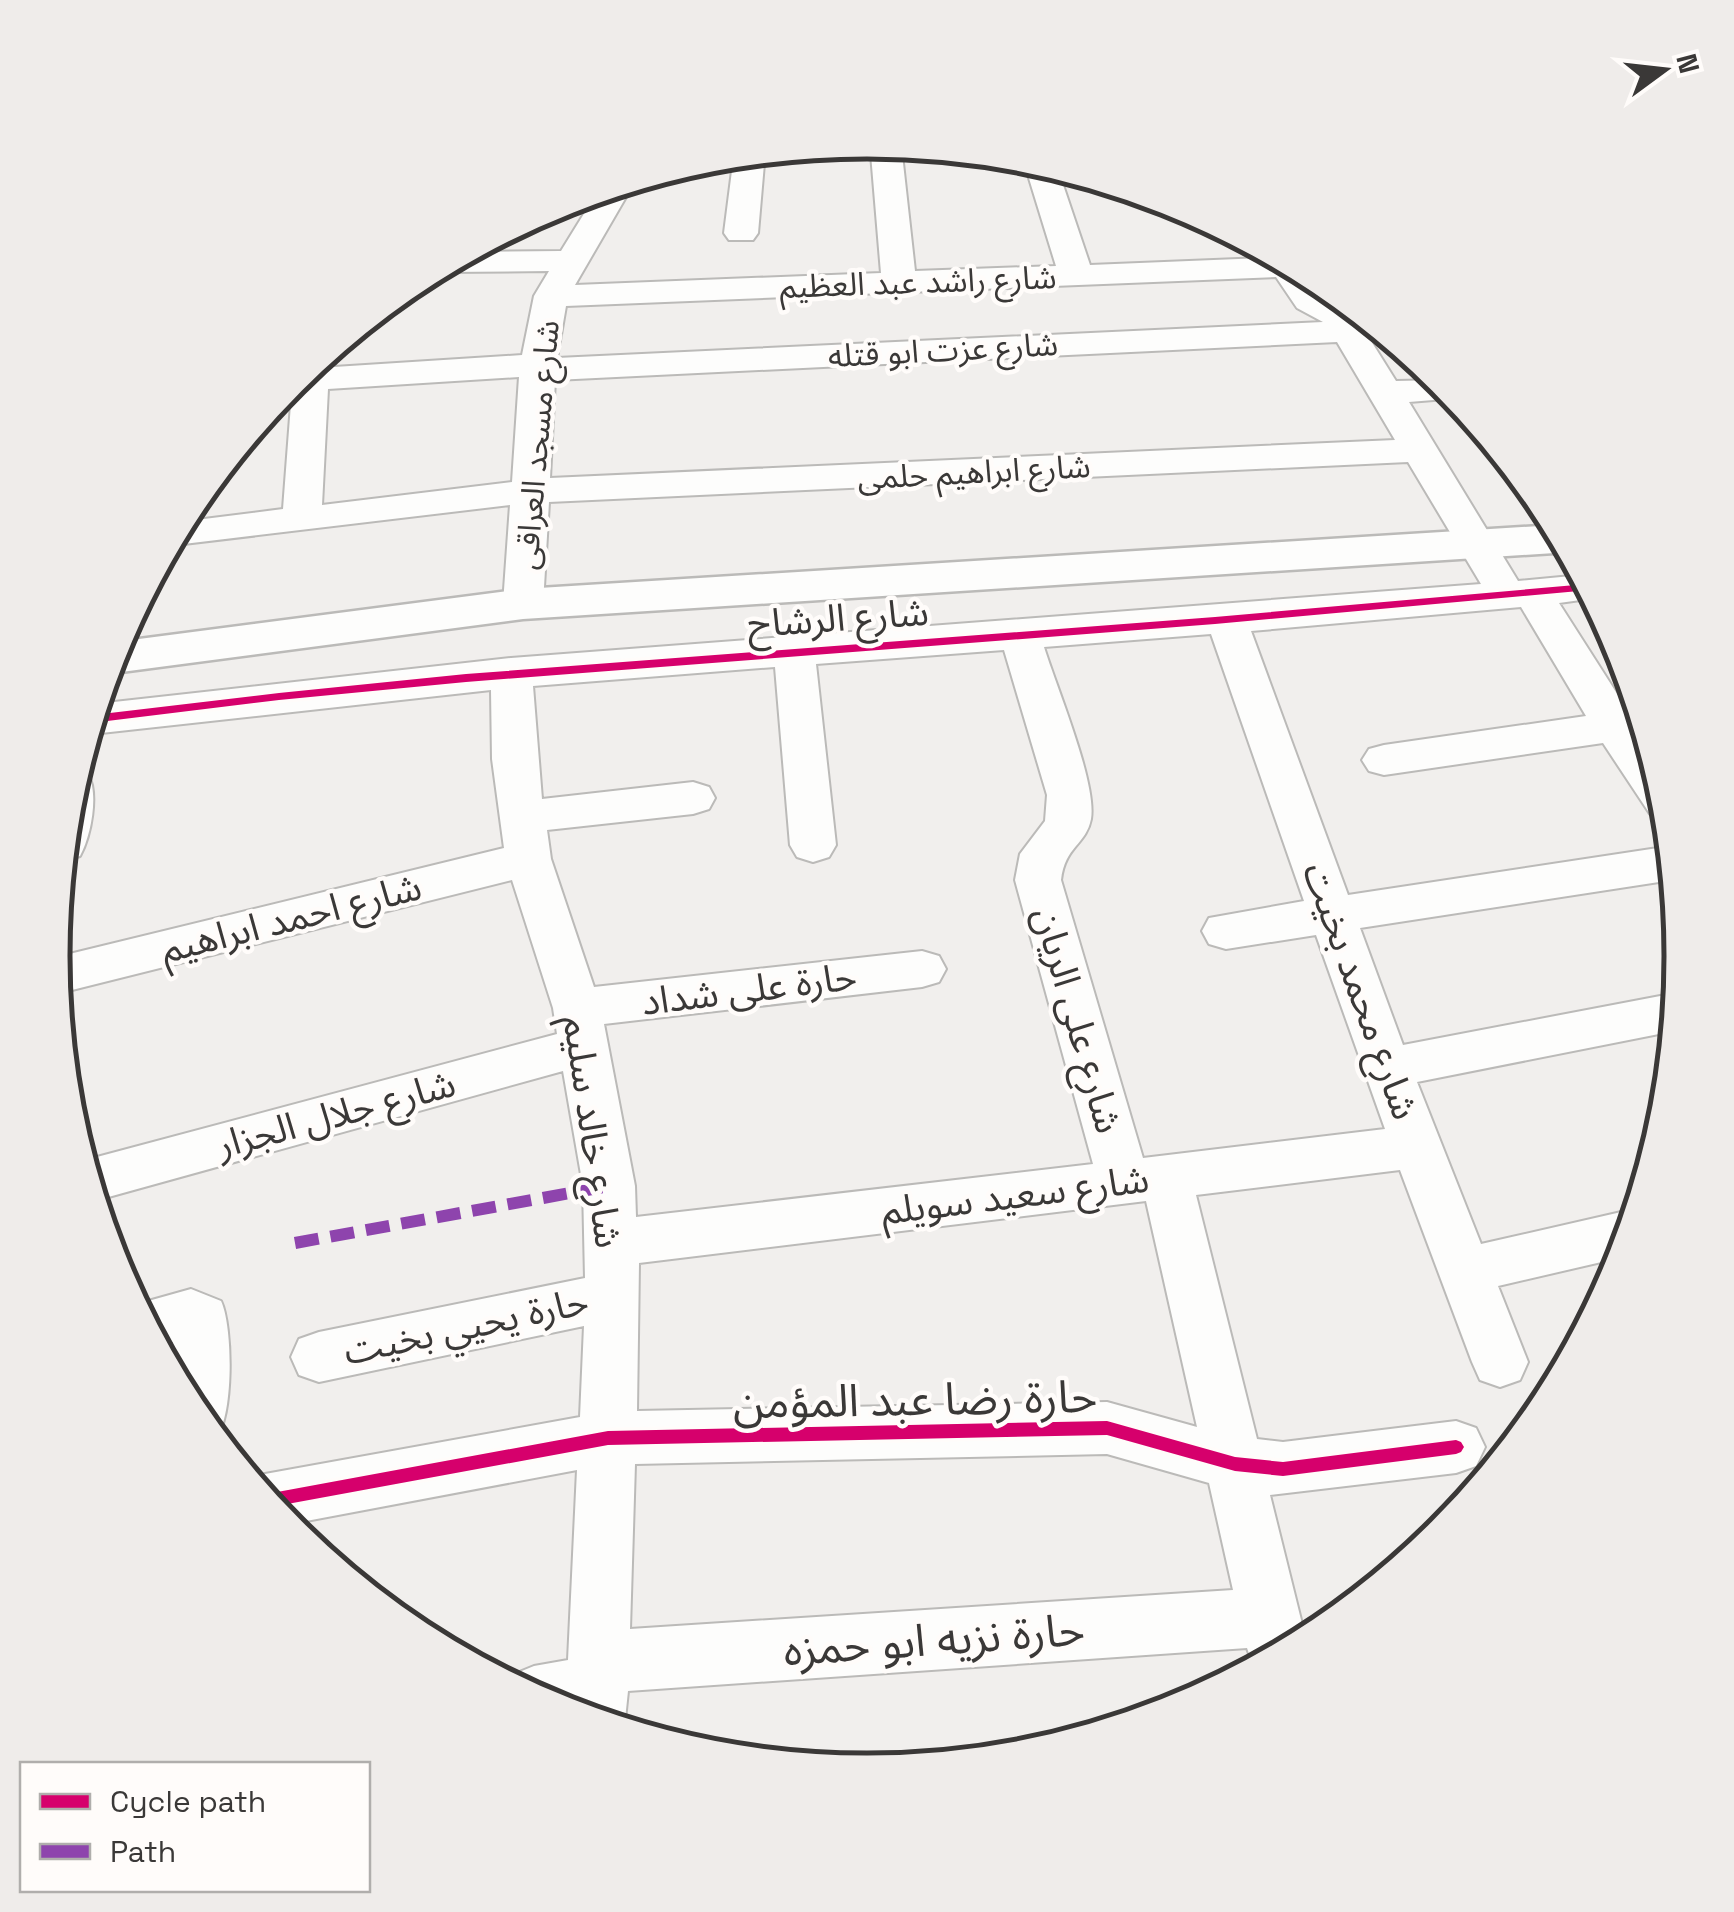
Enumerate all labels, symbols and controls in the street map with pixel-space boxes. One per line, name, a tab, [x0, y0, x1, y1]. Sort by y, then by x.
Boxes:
north arrow	[1614, 20, 1714, 120]
text: N	[1668, 50, 1708, 77]
street label: شارع راشد عبد العظيم	[779, 257, 1057, 311]
street label: شارع مسجد العراقى	[506, 319, 572, 572]
street label: شارع عزت ابو قتله	[827, 324, 1059, 380]
street label: شارع ابراهيم حلمى	[856, 446, 1092, 502]
street label: شارع الرشاح	[746, 588, 931, 652]
street label: شارع محمد بخيت	[1289, 856, 1430, 1127]
street label: شارع احمد ابراهيم	[156, 862, 428, 978]
street label: شارع على الريان	[1019, 901, 1133, 1140]
street label: حارة على شداد	[639, 952, 859, 1026]
street label: شارع خالد سليم	[548, 1013, 633, 1252]
street label: شارع جلال الجزار	[210, 1059, 462, 1173]
street label: شارع سعيد سويلم	[878, 1155, 1152, 1240]
street label: حارة يحيي بخيت	[339, 1277, 594, 1380]
street label: حارة رضا عبد المؤمن	[732, 1368, 1098, 1431]
street label: حارة نزيه ابو حمزه	[781, 1601, 1087, 1678]
legend	[20, 1762, 370, 1892]
text: Cycle path	[110, 1782, 266, 1821]
text: Path	[110, 1832, 176, 1871]

